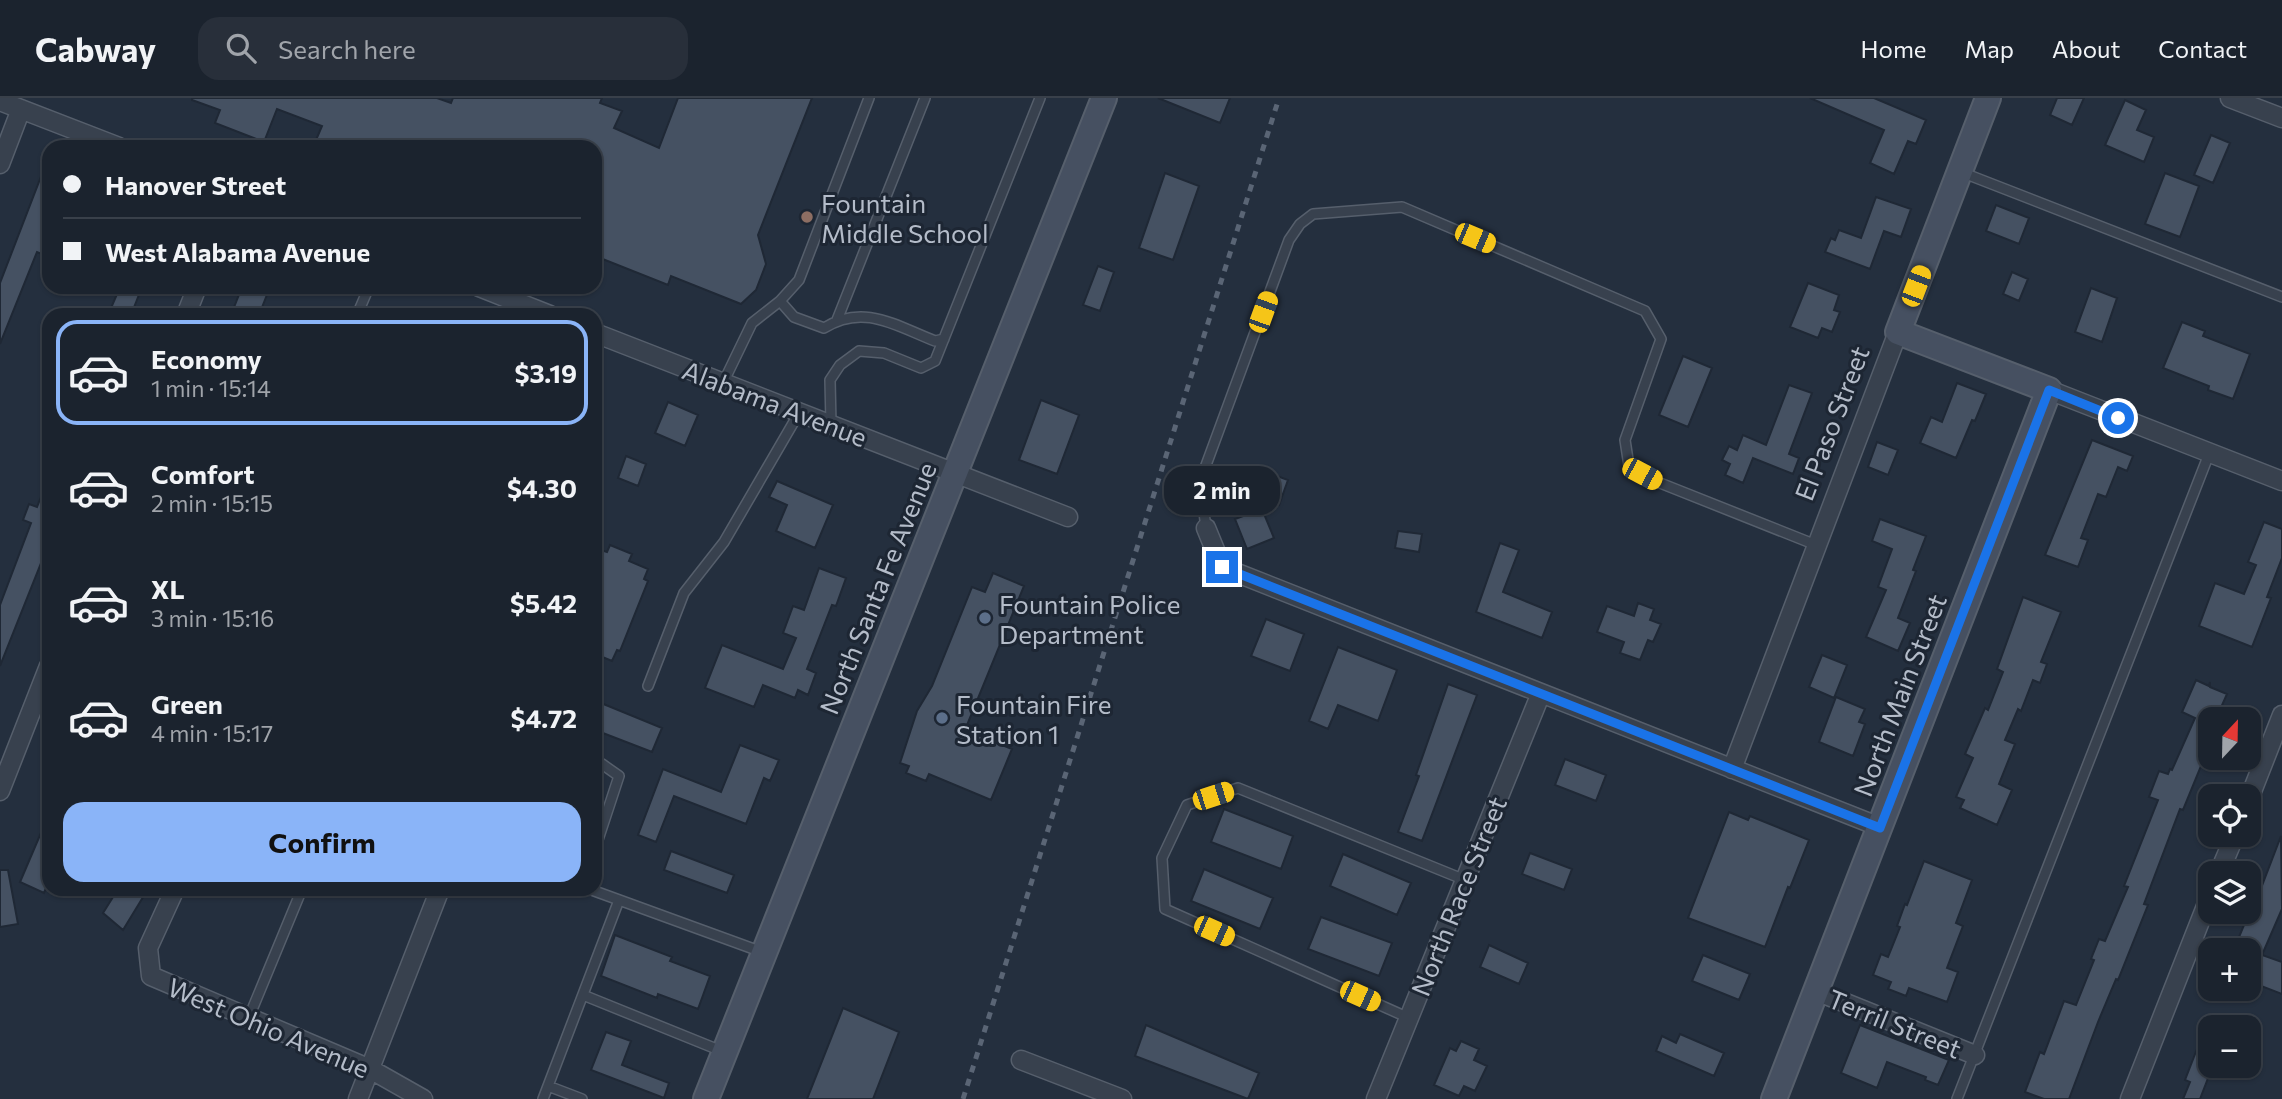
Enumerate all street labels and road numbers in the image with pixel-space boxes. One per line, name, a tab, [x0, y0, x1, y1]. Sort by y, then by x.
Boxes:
street label: El Paso Street	[1787, 341, 1875, 505]
street label: Alabama Avenue	[678, 354, 872, 452]
street label: North Santa Fe Avenue	[812, 458, 942, 718]
street label: North Main Street	[1846, 589, 1952, 801]
street label: North Race Street	[1404, 792, 1512, 1000]
street label: West Ohio Avenue	[164, 971, 374, 1083]
street label: Terril Street	[1824, 982, 1966, 1064]

